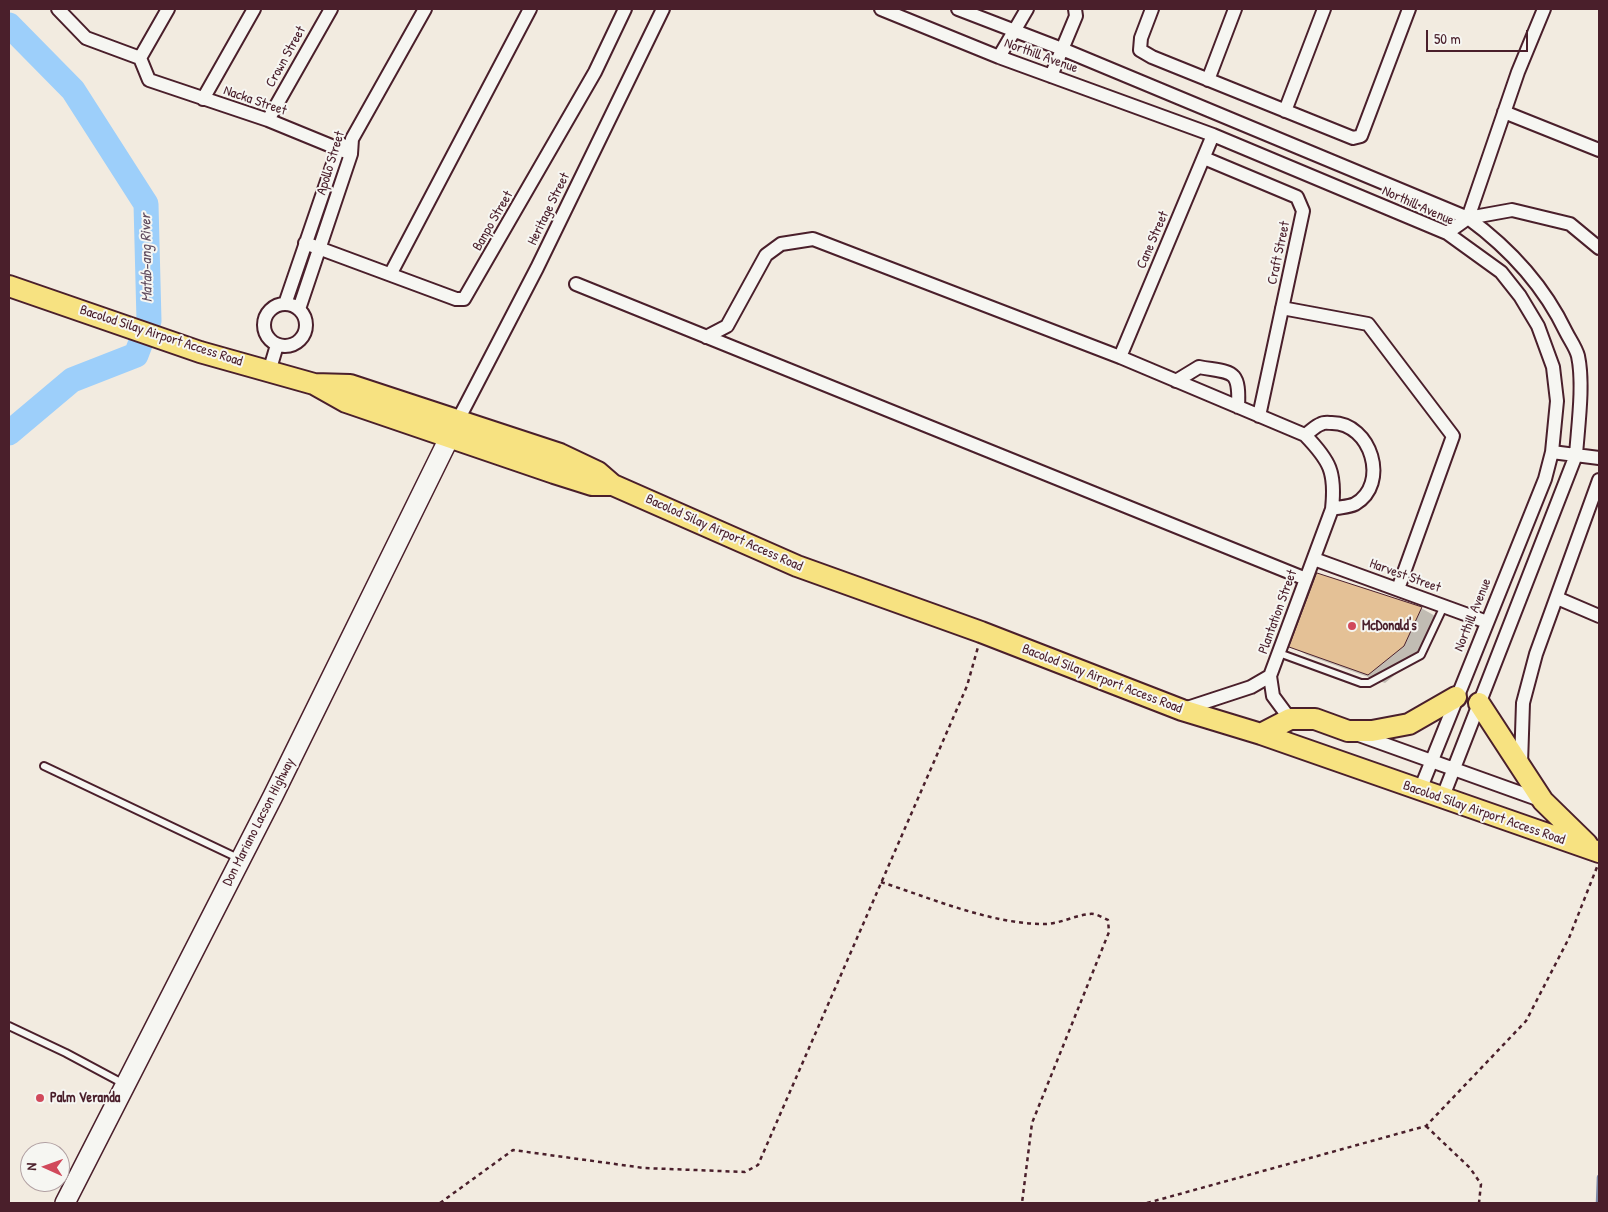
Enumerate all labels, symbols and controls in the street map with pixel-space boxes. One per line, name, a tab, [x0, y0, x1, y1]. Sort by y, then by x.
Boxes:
scale bar	[1428, 20, 1530, 52]
street label: Crown Street	[262, 23, 310, 91]
text: 50 m	[1434, 28, 1461, 49]
street label: Northill Avenue	[1002, 35, 1080, 77]
street label: Nacka Street	[221, 82, 289, 120]
street label: Apollo Street	[313, 129, 349, 197]
street label: Heritage Street	[524, 170, 574, 248]
street label: Northill Avenue	[1379, 183, 1457, 229]
street label: Banpo Street	[469, 188, 517, 254]
street label: Cane Street	[1133, 209, 1173, 271]
water label: Matab-ang River	[137, 213, 157, 303]
street label: Craft Street	[1264, 220, 1294, 286]
street label: Bacolod Silay Airport Access Road	[77, 302, 245, 370]
street label: Bacolod Silay Airport Access Road	[643, 491, 805, 575]
street label: Harvest Street	[1367, 555, 1443, 597]
street label: Plantation Street	[1255, 568, 1301, 656]
street label: Northill Avenue	[1451, 576, 1495, 654]
place label: McDonald's	[1362, 618, 1417, 634]
marker: McDonald's	[1346, 620, 1358, 632]
street label: Bacolod Silay Airport Access Road	[1020, 641, 1184, 717]
street label: Don Mariano Lacson Highway	[219, 755, 299, 889]
street label: Bacolod Silay Airport Access Road	[1401, 777, 1567, 849]
place label: Palm Veranda	[50, 1090, 120, 1106]
marker: Palm Veranda	[34, 1092, 46, 1104]
north arrow	[20, 1142, 70, 1192]
text: N	[21, 1162, 40, 1171]

